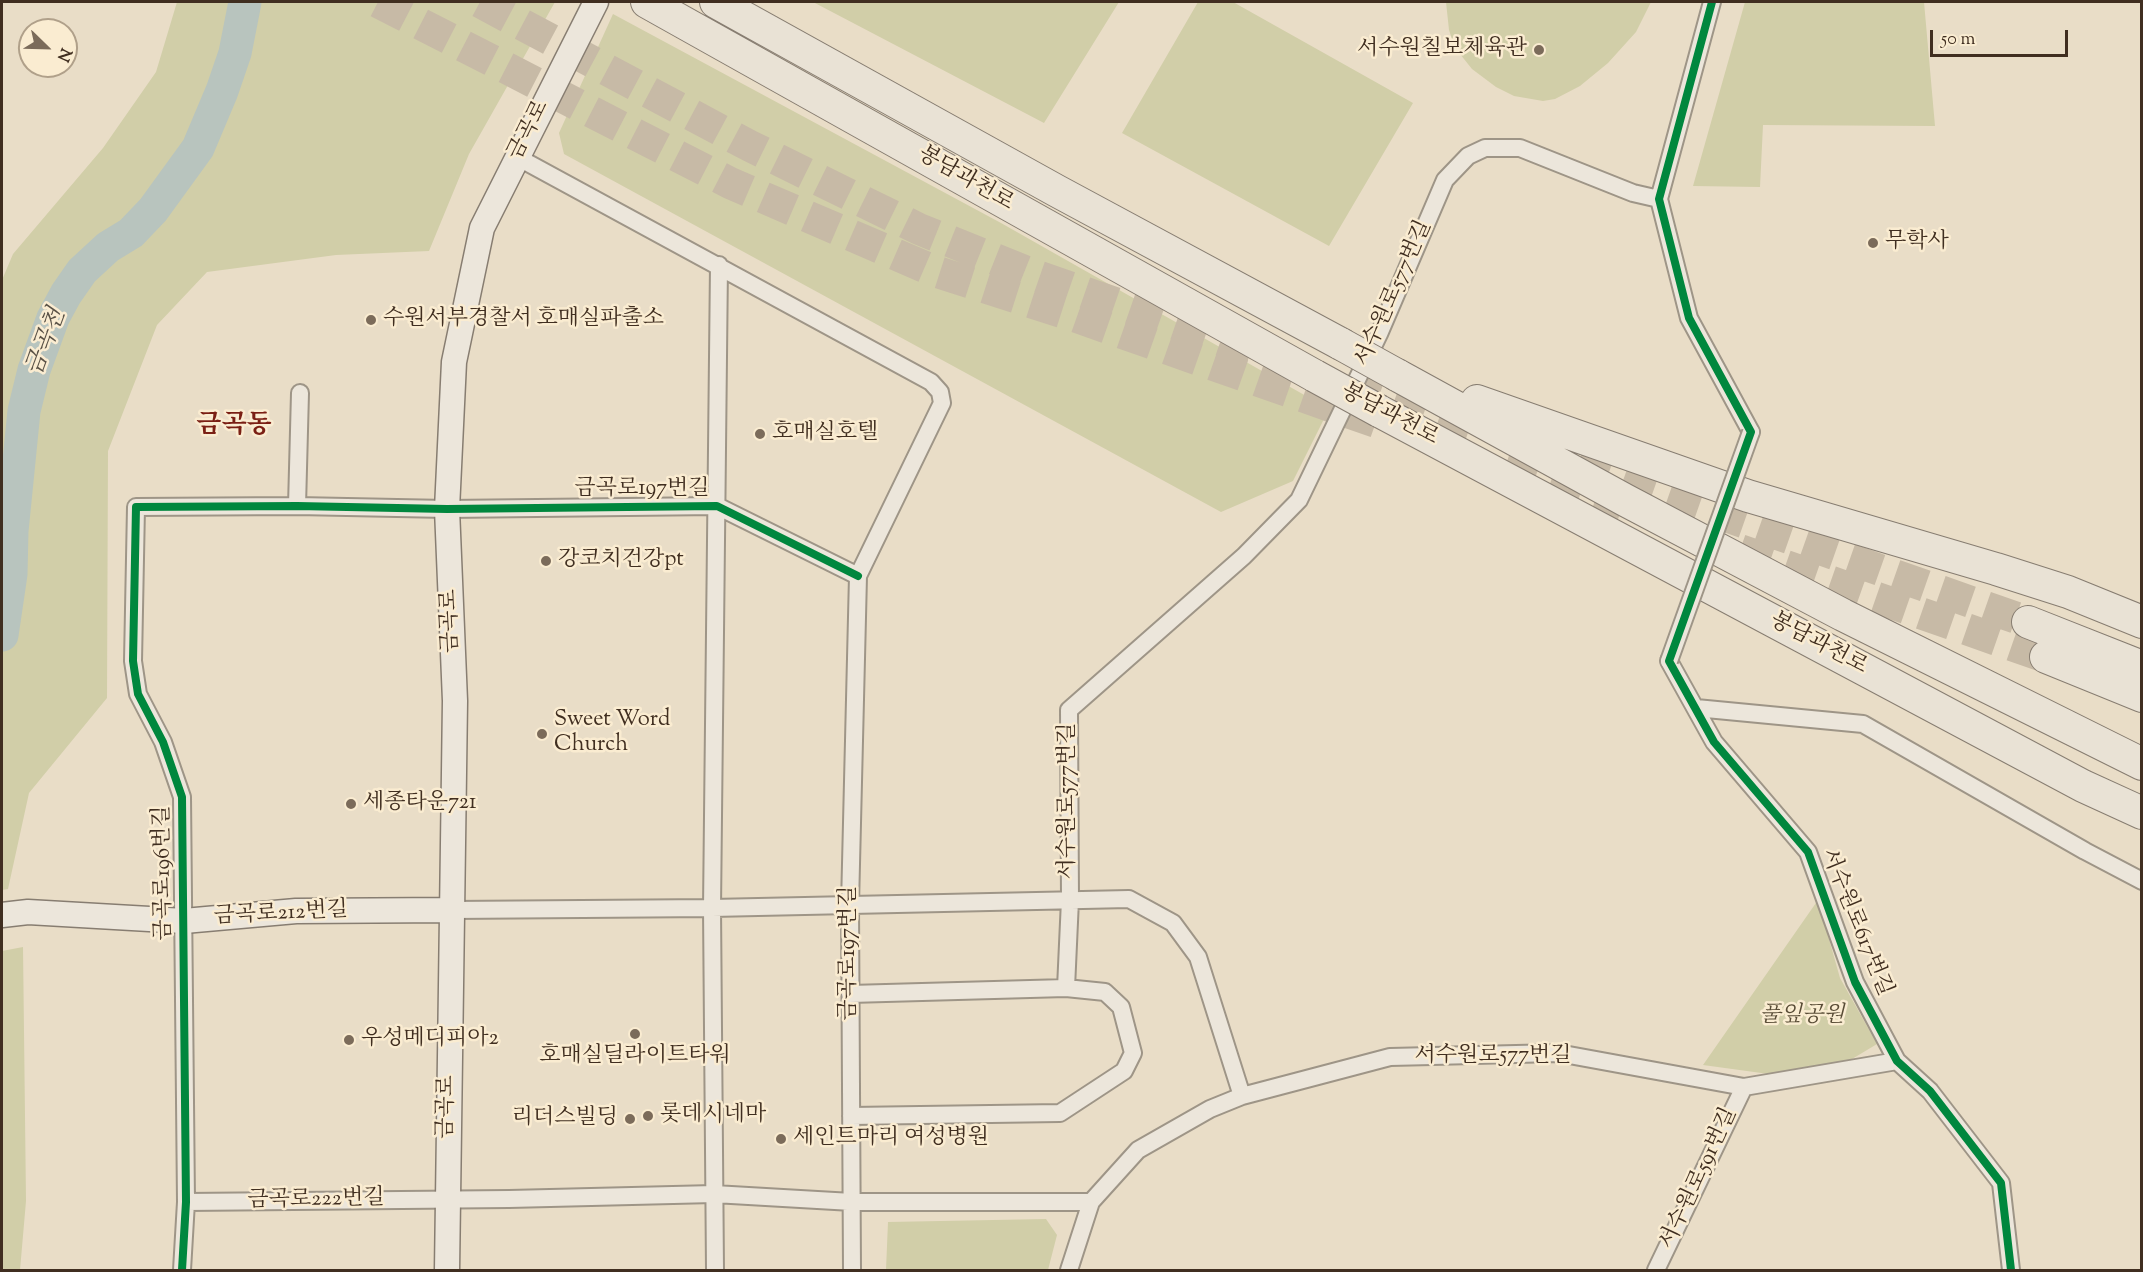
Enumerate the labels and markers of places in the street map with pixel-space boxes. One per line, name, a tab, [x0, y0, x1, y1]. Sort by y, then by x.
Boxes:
place label: 서수원칠보체육관	[1357, 37, 1527, 63]
marker: 서수원칠보체육관	[1532, 43, 1546, 57]
place label: 무학사	[1885, 230, 1949, 256]
marker: 무학사	[1866, 236, 1880, 250]
place label: 수원서부경찰서 호매실파출소	[383, 307, 664, 333]
marker: 수원서부경찰서 호매실파출소	[364, 313, 378, 327]
place label: 호매실호텔	[772, 421, 878, 447]
marker: 호매실호텔	[753, 427, 767, 441]
place label: 강코치건강pt	[558, 548, 684, 574]
marker: 강코치건강pt	[539, 554, 553, 568]
place label: Sweet Word Church	[554, 708, 671, 760]
marker: Sweet Word Church	[535, 727, 549, 741]
place label: 세종타운721	[363, 791, 477, 817]
marker: 세종타운721	[344, 797, 358, 811]
place label: 우성메디피아2	[361, 1027, 499, 1053]
marker: 호매실딜라이트타워	[628, 1027, 642, 1041]
marker: 우성메디피아2	[342, 1033, 356, 1047]
place label: 호매실딜라이트타워	[539, 1044, 731, 1070]
place label: 롯데시네마	[660, 1103, 766, 1129]
place label: 리더스빌딩	[512, 1106, 618, 1132]
marker: 롯데시네마	[641, 1109, 655, 1123]
marker: 리더스빌딩	[623, 1112, 637, 1126]
place label: 세인트마리 여성병원	[793, 1126, 989, 1152]
marker: 세인트마리 여성병원	[774, 1132, 788, 1146]

